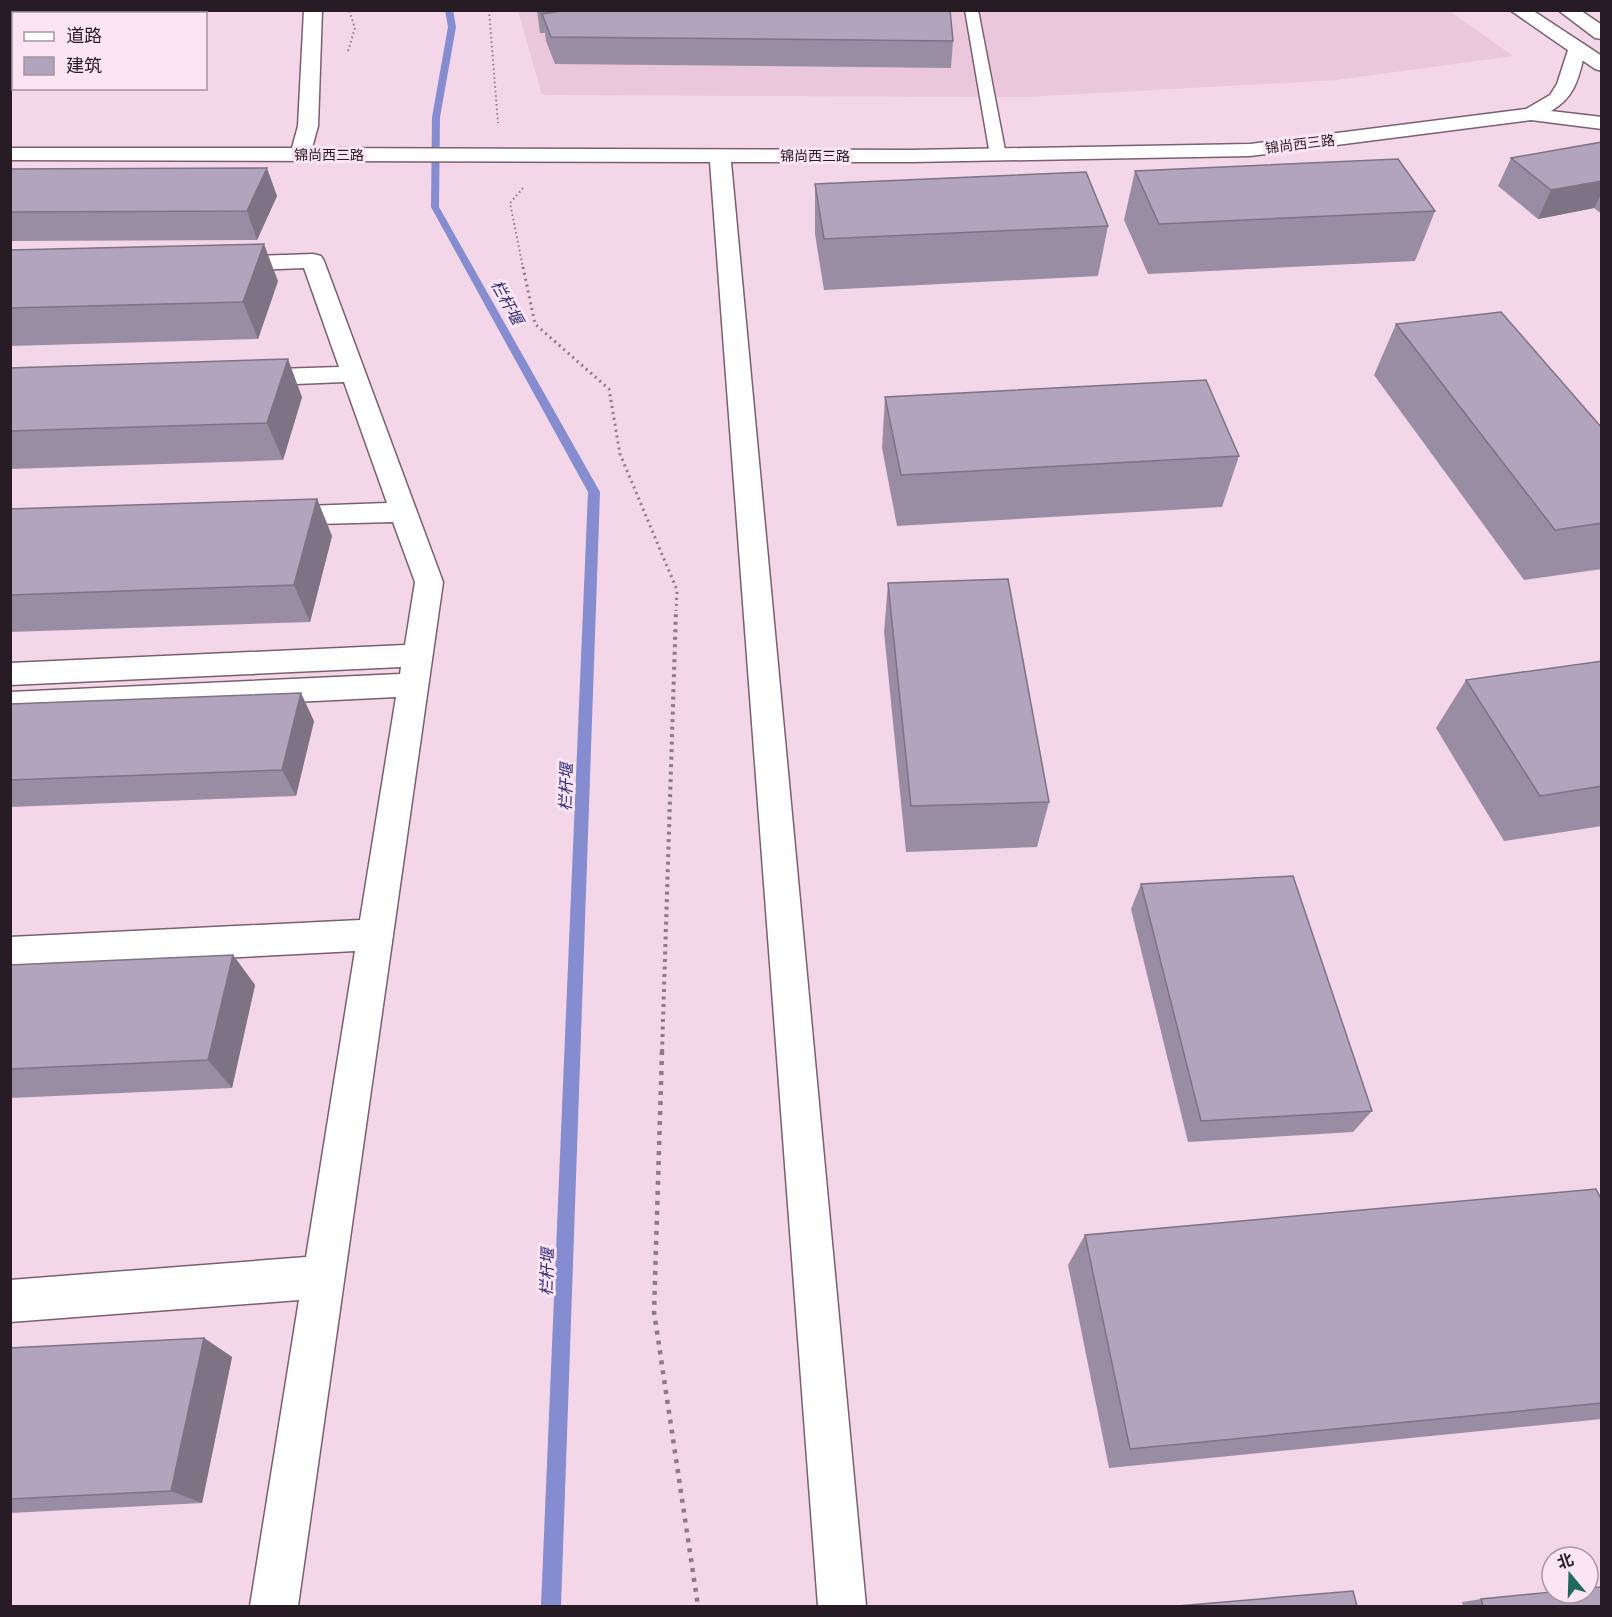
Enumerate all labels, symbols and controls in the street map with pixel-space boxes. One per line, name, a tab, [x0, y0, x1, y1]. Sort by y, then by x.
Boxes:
legend	[12, 12, 207, 90]
text: 道路	[66, 25, 102, 46]
text: 建筑	[66, 55, 102, 76]
street label: 锦尚西三路	[1264, 132, 1336, 156]
street label: 锦尚西三路	[294, 147, 364, 163]
street label: 锦尚西三路	[780, 148, 850, 164]
water label: 栏杆堰	[487, 276, 528, 330]
water label: 栏杆堰	[556, 760, 576, 811]
water label: 栏杆堰	[537, 1245, 557, 1296]
north arrow	[1540, 1545, 1600, 1605]
text: 北	[1555, 1550, 1576, 1573]

